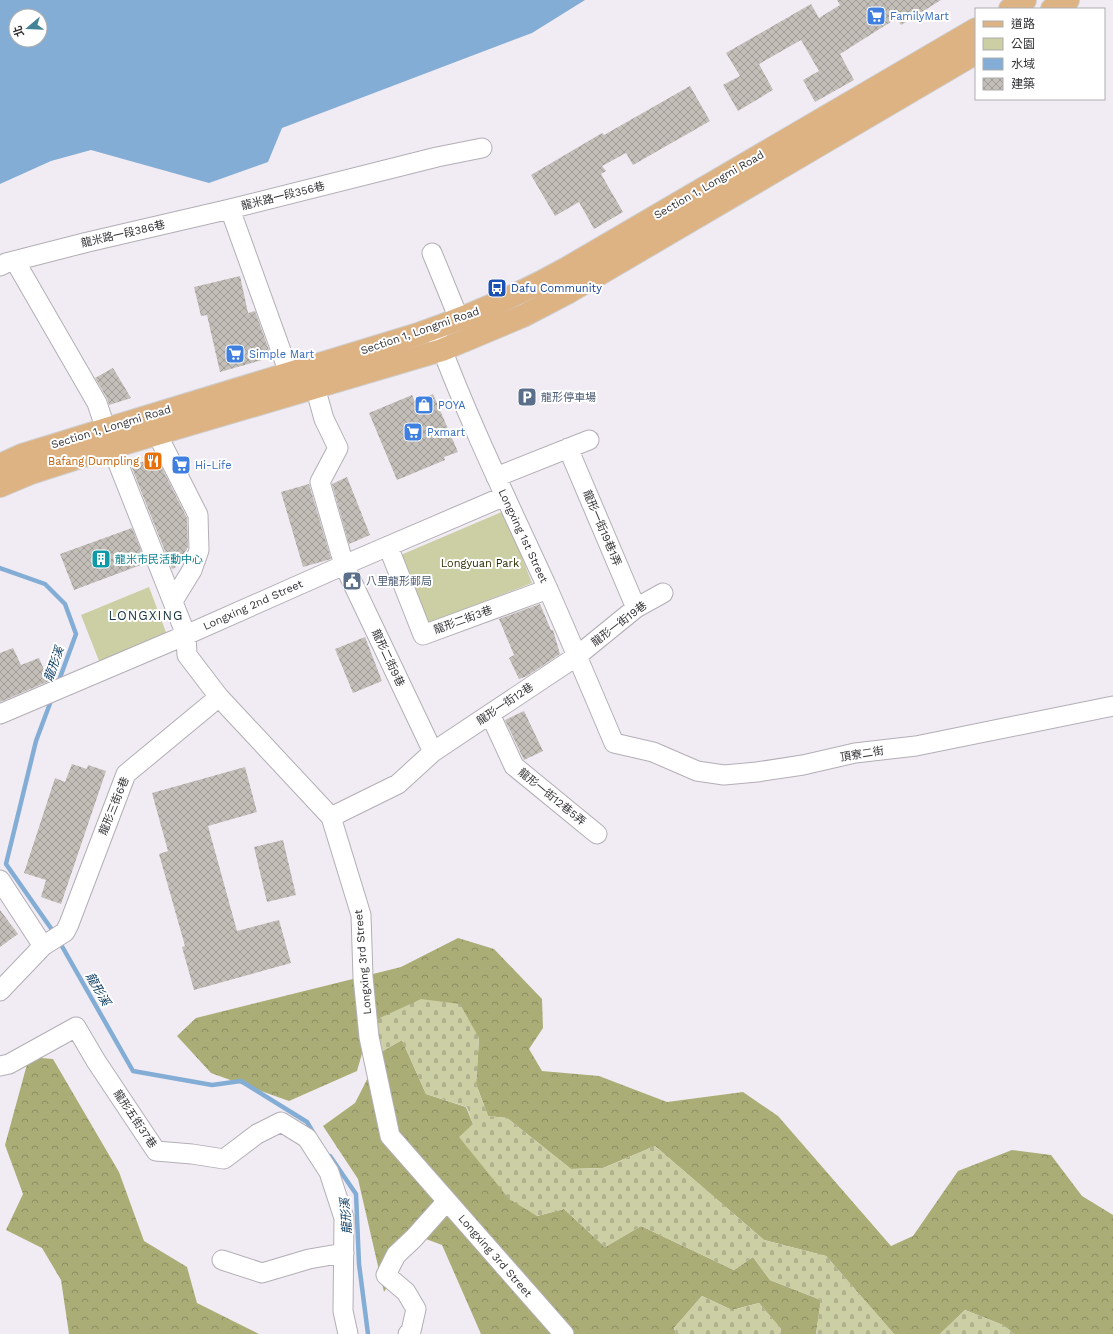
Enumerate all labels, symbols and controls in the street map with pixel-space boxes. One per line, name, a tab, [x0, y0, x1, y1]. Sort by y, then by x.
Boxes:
supermarket icon: FamilyMart	[865, 5, 887, 27]
north arrow	[8, 8, 48, 48]
legend	[975, 8, 1105, 100]
place label: FamilyMart	[890, 10, 949, 23]
text: 道路	[1011, 17, 1035, 31]
text: 北	[11, 24, 27, 38]
text: 公園	[1011, 37, 1035, 51]
text: 水域	[1011, 57, 1035, 71]
text: 建築	[1011, 77, 1035, 91]
street label: Section 1, Longmi Road	[652, 148, 766, 222]
street label: 龍米路一段356巷	[240, 179, 326, 213]
street label: 龍米路一段386巷	[80, 218, 166, 250]
bus stop icon: Dafu Community	[486, 277, 508, 299]
place label: Dafu Community	[511, 282, 602, 295]
street label: Section 1, Longmi Road	[359, 305, 481, 357]
supermarket icon: Simple Mart	[224, 343, 246, 365]
place label: Simple Mart	[249, 348, 314, 361]
parking icon: 龍形停車場	[516, 386, 538, 408]
place label: 龍形停車場	[541, 391, 596, 404]
shop icon: POYA	[413, 394, 435, 416]
place label: POYA	[438, 399, 466, 412]
street label: Section 1, Longmi Road	[49, 403, 173, 451]
supermarket icon: Pxmart	[402, 421, 424, 443]
place label: Pxmart	[427, 426, 465, 439]
restaurant icon: Bafang Dumpling	[142, 450, 164, 472]
supermarket icon: Hi-Life	[170, 454, 192, 476]
place label: Bafang Dumpling	[48, 455, 139, 468]
place label: Hi-Life	[195, 459, 232, 472]
street label: Longxing 1st Street	[496, 487, 551, 585]
street label: 龍形一街19巷1弄	[580, 488, 624, 568]
building icon: 龍米市民活動中心	[90, 548, 112, 570]
place label: 龍米市民活動中心	[115, 553, 203, 566]
park label: Longyuan Park	[441, 557, 519, 570]
public building icon: 八里龍形郵局	[341, 570, 363, 592]
place label: 八里龍形郵局	[366, 575, 432, 588]
street label: Longxing 2nd Street	[201, 577, 305, 633]
street label: 龍形一街19巷	[589, 599, 649, 649]
street label: 龍形二街3巷	[432, 603, 494, 637]
district label: LONGXING	[109, 608, 183, 623]
street label: 龍形二街9巷	[369, 627, 407, 689]
water label: 龍形溪	[41, 643, 67, 683]
street label: 龍形一街12巷	[474, 680, 536, 728]
street label: 頂寮二街	[839, 744, 885, 764]
street label: 龍形一街12巷5弄	[516, 766, 588, 828]
street label: 龍形三街6巷	[96, 775, 132, 837]
street label: Longxing 3rd Street	[352, 909, 374, 1015]
water label: 龍形溪	[83, 970, 114, 1010]
street label: 龍形五街37巷	[111, 1088, 159, 1150]
water label: 龍形溪	[338, 1196, 354, 1234]
street label: Longxing 3rd Street	[456, 1212, 535, 1300]

